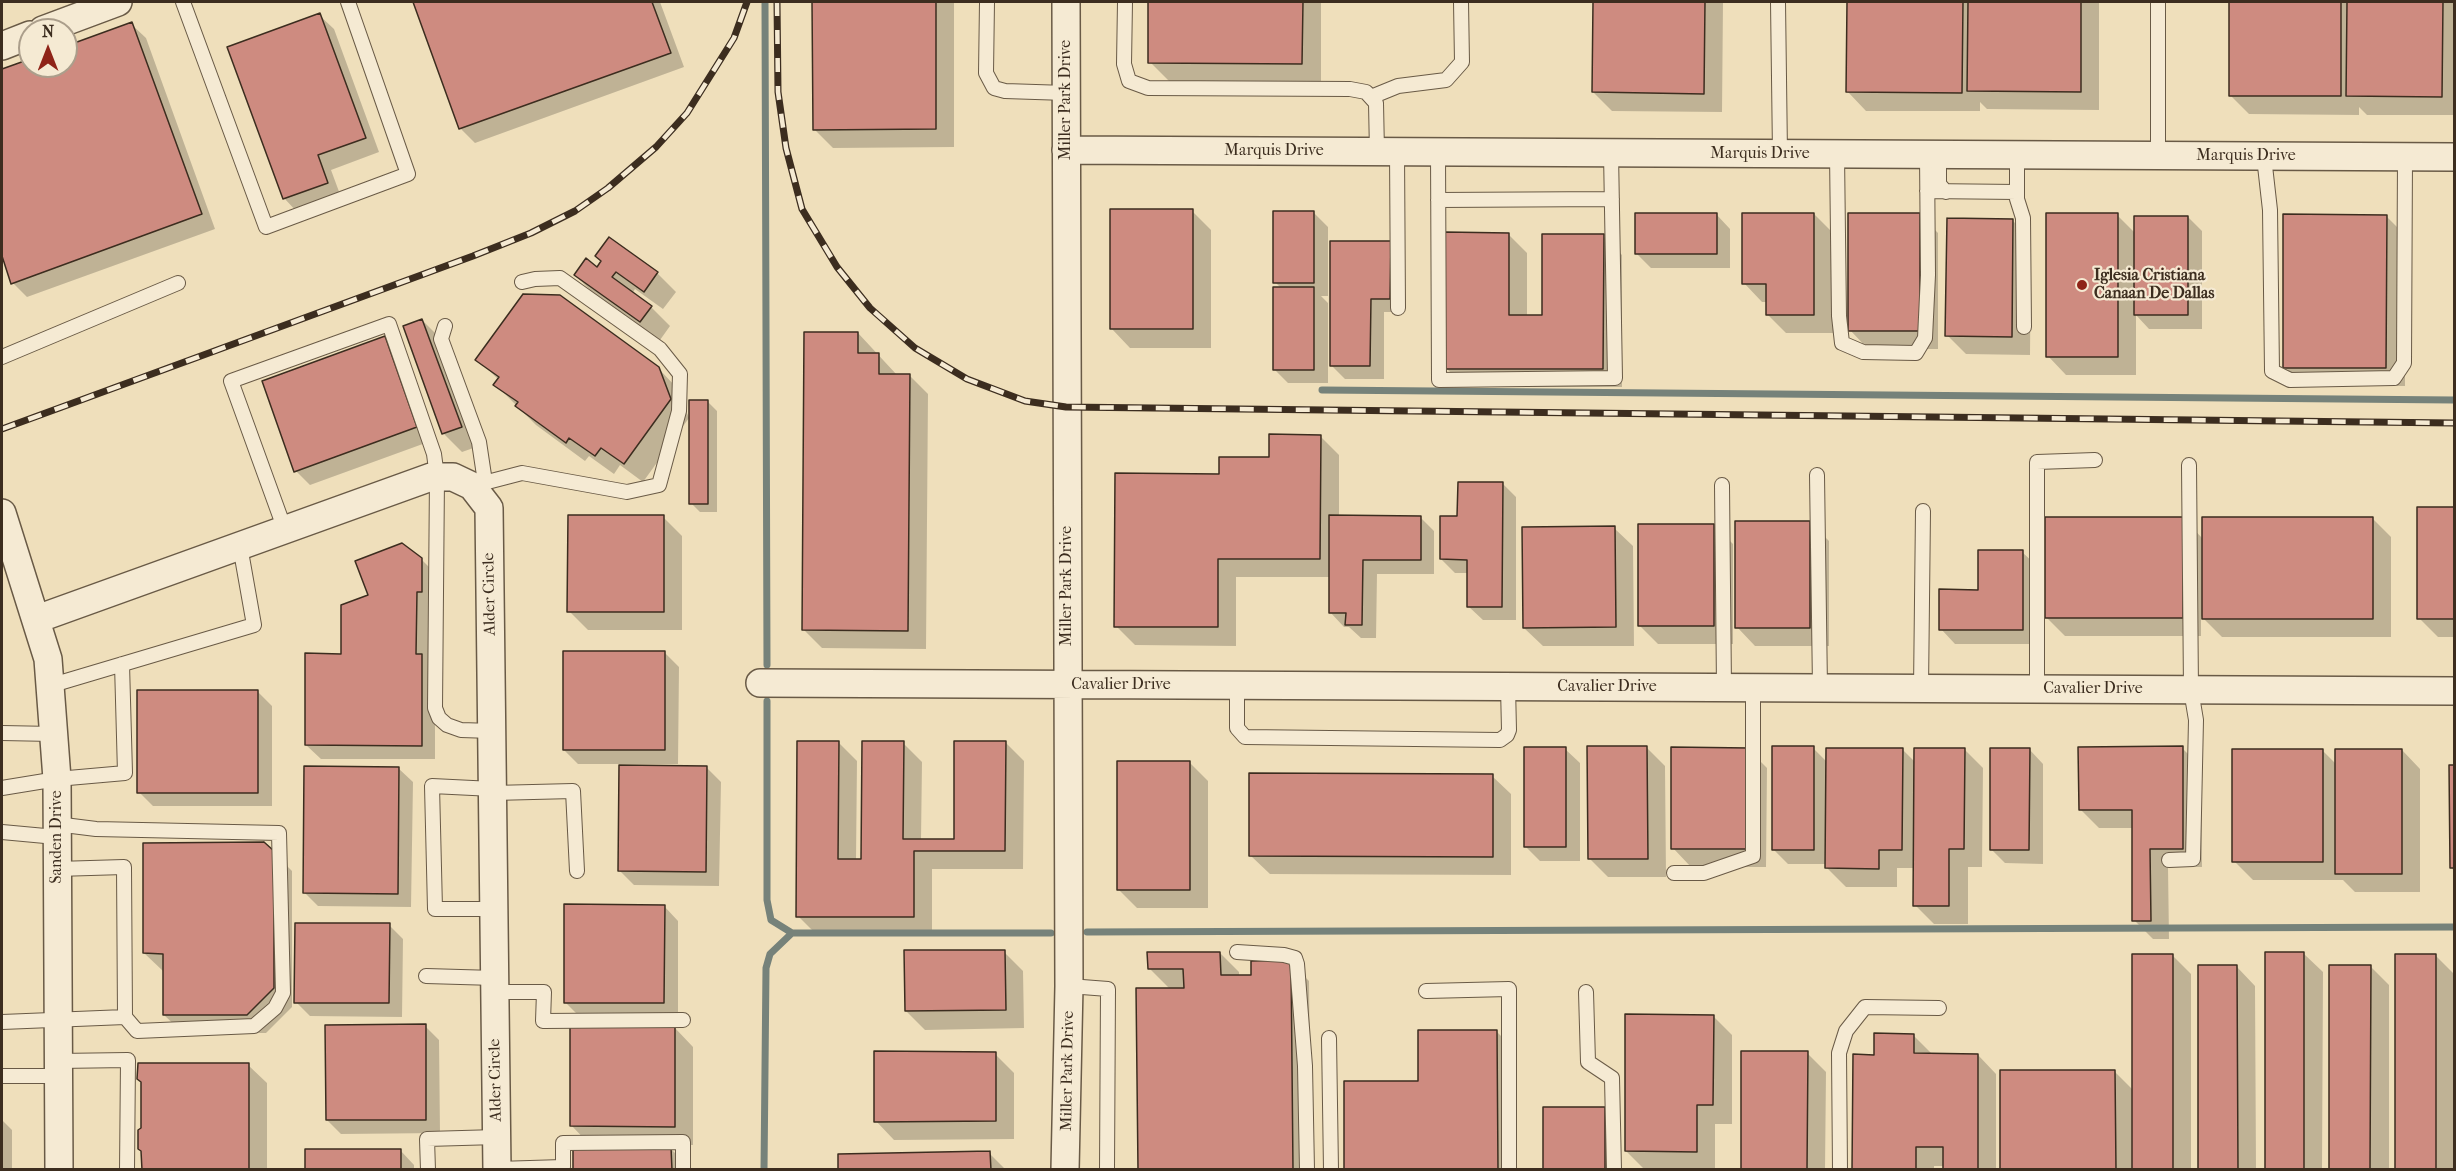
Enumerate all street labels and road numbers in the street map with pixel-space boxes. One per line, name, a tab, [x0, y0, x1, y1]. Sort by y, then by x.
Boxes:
street label: Miller Park Drive	[1056, 40, 1076, 160]
street label: Marquis Drive	[1224, 141, 1324, 161]
street label: Marquis Drive	[1710, 144, 1810, 164]
street label: Marquis Drive	[2196, 146, 2296, 166]
street label: Miller Park Drive	[1057, 526, 1077, 646]
street label: Alder Circle	[480, 552, 500, 636]
street label: Cavalier Drive	[1071, 675, 1171, 695]
street label: Cavalier Drive	[1557, 677, 1657, 697]
street label: Cavalier Drive	[2043, 679, 2143, 699]
street label: Sanden Drive	[47, 790, 67, 884]
street label: Miller Park Drive	[1057, 1011, 1079, 1131]
street label: Alder Circle	[486, 1038, 506, 1122]

